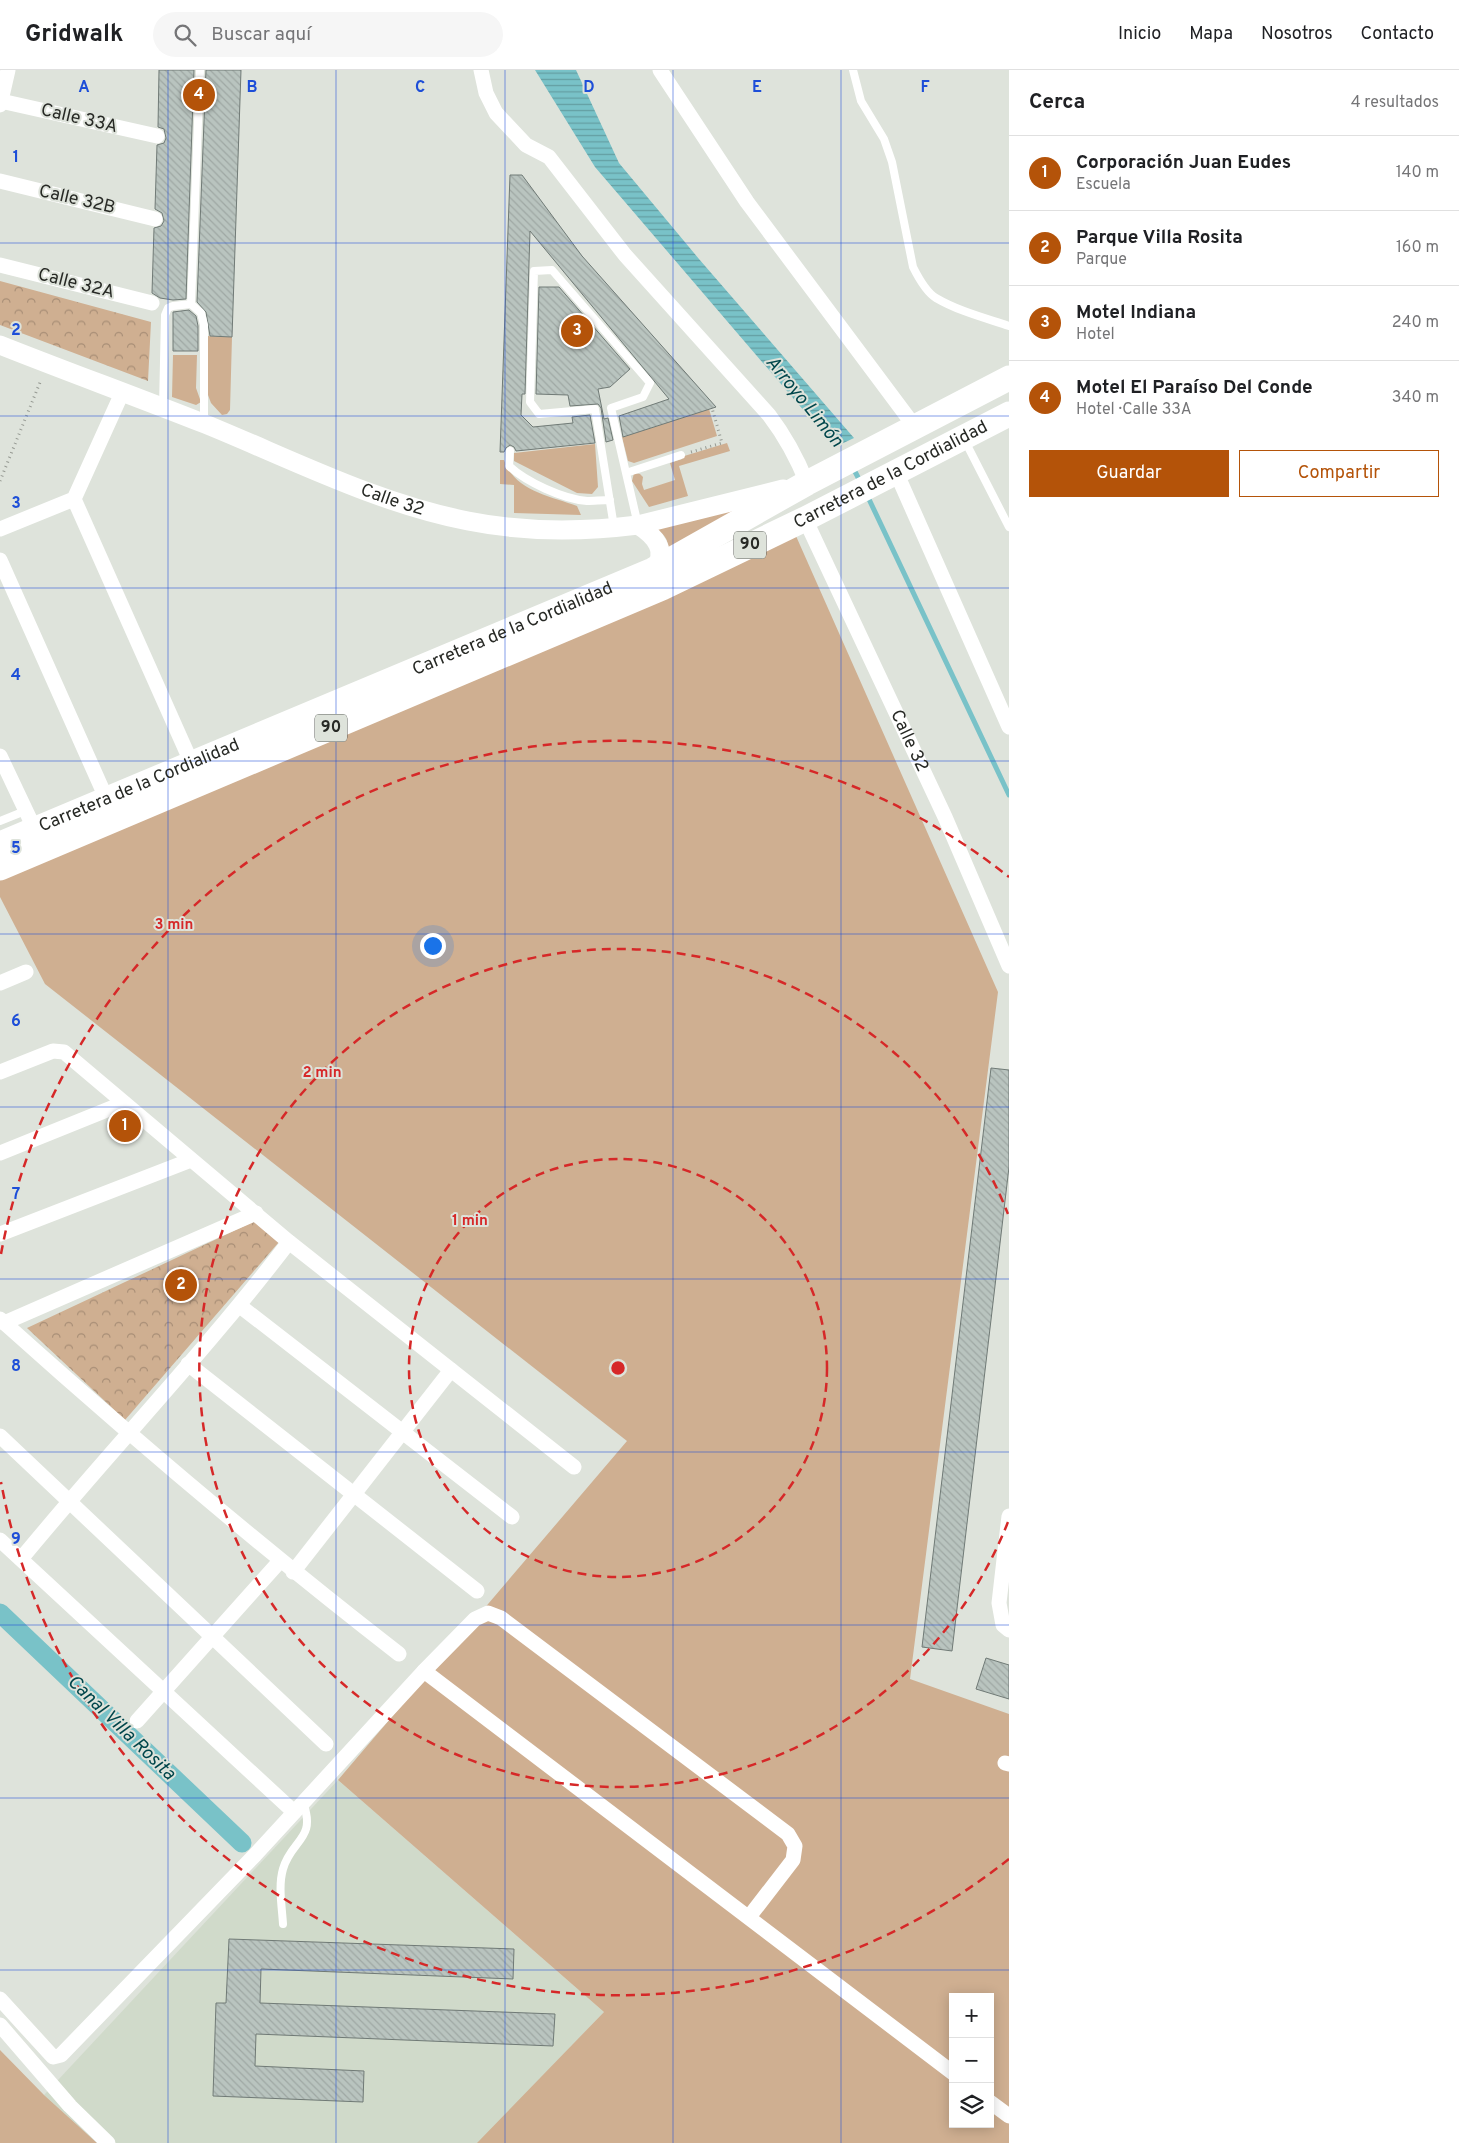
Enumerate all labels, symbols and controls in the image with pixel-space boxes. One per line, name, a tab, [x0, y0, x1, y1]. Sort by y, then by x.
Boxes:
search box	[153, 12, 503, 57]
text: Gridwalk	[25, 20, 123, 50]
icon: search	[171, 21, 199, 49]
text: Buscar aquí	[211, 23, 311, 47]
text: Inicio	[1118, 23, 1161, 46]
text: Mapa	[1189, 23, 1233, 46]
text: Nosotros	[1261, 23, 1333, 46]
text: Contacto	[1361, 23, 1434, 46]
pin: 4	[183, 76, 215, 114]
text: A	[78, 78, 90, 98]
text: B	[246, 78, 258, 98]
text: C	[415, 78, 425, 98]
text: D	[583, 78, 595, 98]
text: E	[752, 78, 762, 98]
text: F	[920, 78, 930, 98]
text: Cerca	[1029, 89, 1085, 116]
text: 4 resultados	[1351, 93, 1439, 113]
street label: Calle 33A	[38, 99, 120, 139]
text: 1	[13, 148, 19, 168]
text: Corporación Juan Eudes	[1076, 151, 1291, 175]
text: 1	[1042, 163, 1048, 183]
text: 140 m	[1396, 163, 1439, 183]
text: Escuela	[1076, 175, 1131, 195]
street label: Calle 32B	[37, 180, 117, 220]
text: Parque Villa Rosita	[1076, 226, 1243, 250]
text: 2	[1040, 238, 1050, 258]
text: 160 m	[1396, 238, 1439, 258]
text: Parque	[1076, 250, 1127, 270]
street label: Calle 32A	[35, 263, 117, 305]
text: Motel Indiana	[1076, 301, 1196, 325]
pin: 3	[561, 312, 593, 350]
text: 3	[1040, 313, 1050, 333]
text: 240 m	[1392, 313, 1439, 333]
text: 2	[11, 321, 21, 341]
text: Hotel	[1076, 325, 1115, 345]
water label: Arroyo Limón	[760, 351, 849, 453]
text: Motel El Paraíso Del Conde	[1076, 376, 1313, 400]
text: 4	[1040, 388, 1050, 408]
text: 340 m	[1392, 388, 1439, 408]
text: Hotel · Calle 33A	[1076, 400, 1192, 420]
street label: Carretera de la Cordialidad	[790, 415, 992, 534]
button: Guardar	[1029, 450, 1229, 497]
button: Compartir	[1239, 450, 1439, 497]
street label: Calle 32	[357, 479, 427, 521]
text: 3	[11, 494, 21, 514]
road number: 90	[734, 532, 766, 558]
street label: Carretera de la Cordialidad	[409, 577, 616, 681]
text: 4	[11, 666, 21, 686]
street label: Calle 32	[885, 706, 934, 776]
road number: 90	[315, 714, 347, 741]
street label: Carretera de la Cordialidad	[35, 733, 243, 838]
text: 5	[11, 839, 21, 859]
text: 3 min	[154, 916, 194, 935]
your location	[420, 933, 446, 959]
text: 6	[11, 1012, 21, 1032]
text: 2 min	[302, 1064, 342, 1083]
pin: 1	[109, 1107, 141, 1145]
text: 7	[12, 1185, 20, 1205]
text: 1 min	[452, 1212, 488, 1231]
pin: 2	[165, 1266, 197, 1304]
text: 8	[11, 1357, 21, 1377]
centre of rings	[609, 1359, 627, 1377]
text: 9	[11, 1530, 21, 1550]
water label: Canal Villa Rosita	[62, 1670, 180, 1786]
map controls	[949, 1993, 994, 2128]
button: +	[949, 1993, 994, 2038]
button: −	[949, 2038, 994, 2083]
button: layers	[949, 2083, 994, 2128]

